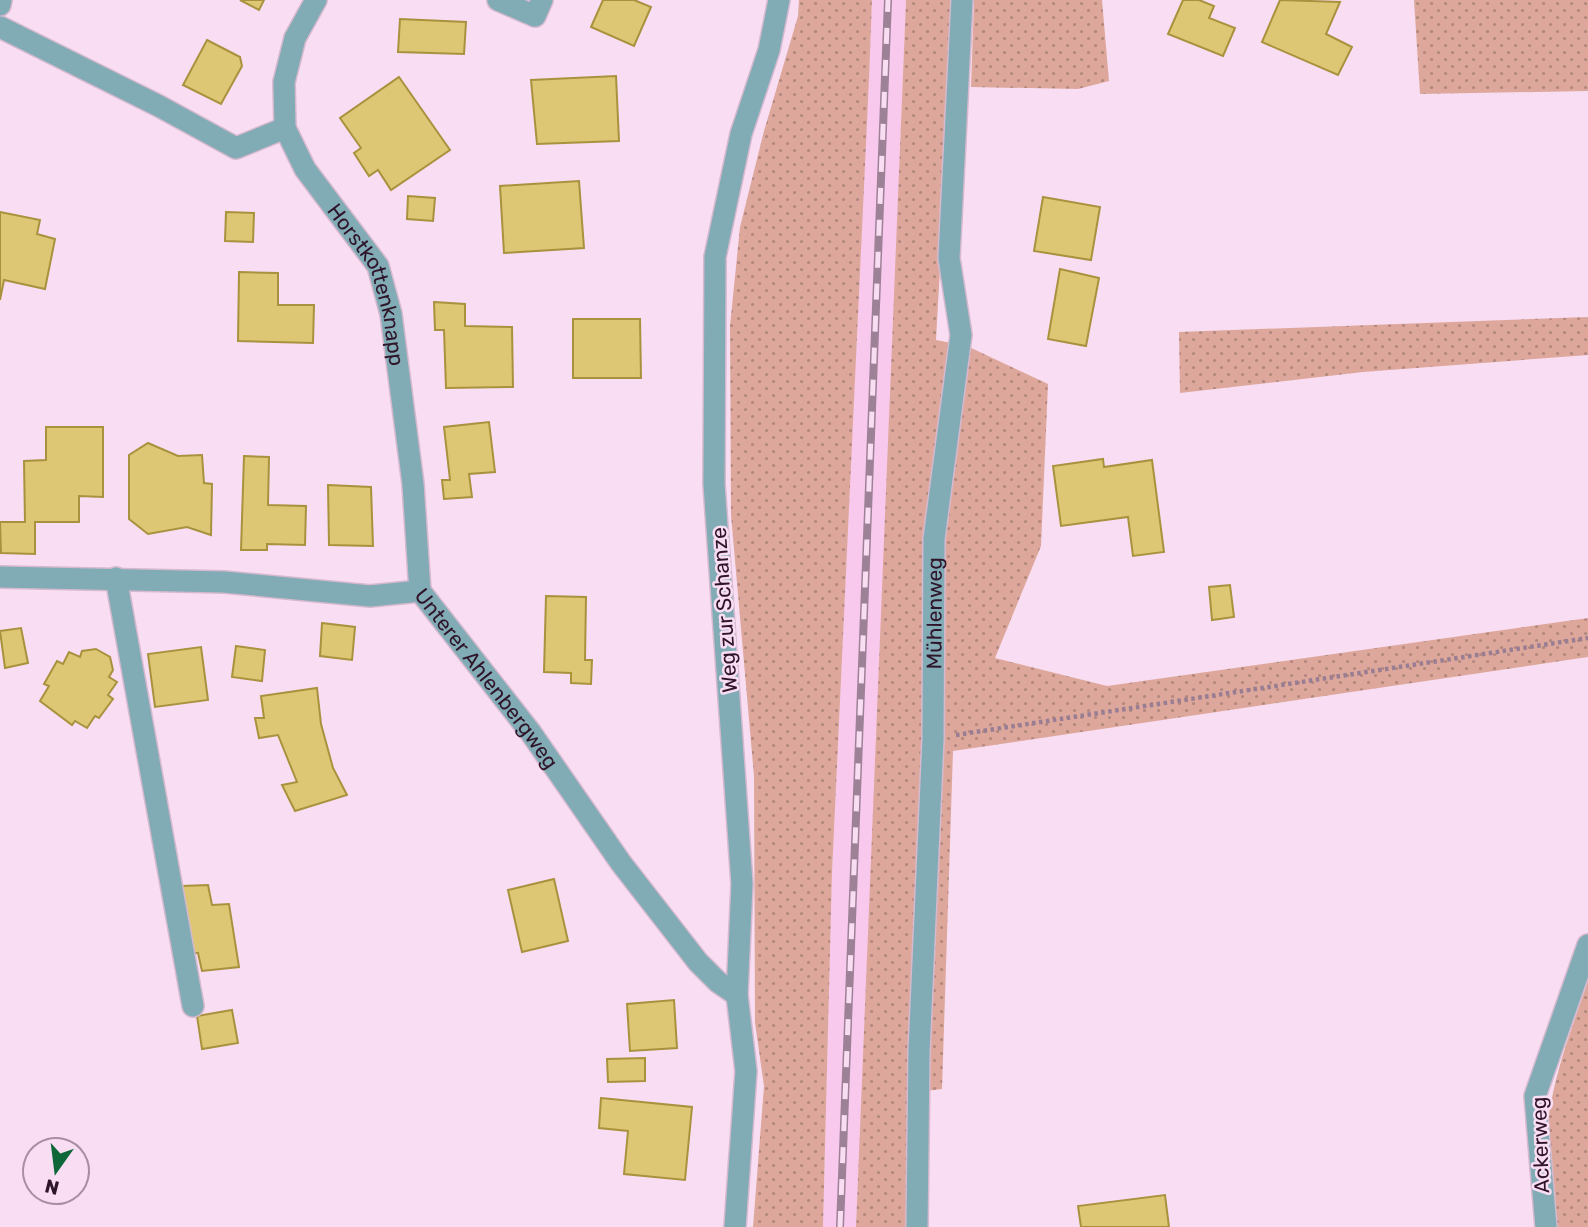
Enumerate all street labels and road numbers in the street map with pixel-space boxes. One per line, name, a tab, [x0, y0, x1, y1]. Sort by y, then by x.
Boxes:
street label: Horstkottenknapp	[323, 198, 410, 367]
street label: Weg zur Schanze	[706, 526, 742, 694]
street label: Mühlenweg	[921, 557, 946, 670]
street label: Unterer Ahlenbergweg	[410, 583, 564, 773]
street label: Ackerweg	[1526, 1096, 1554, 1194]

